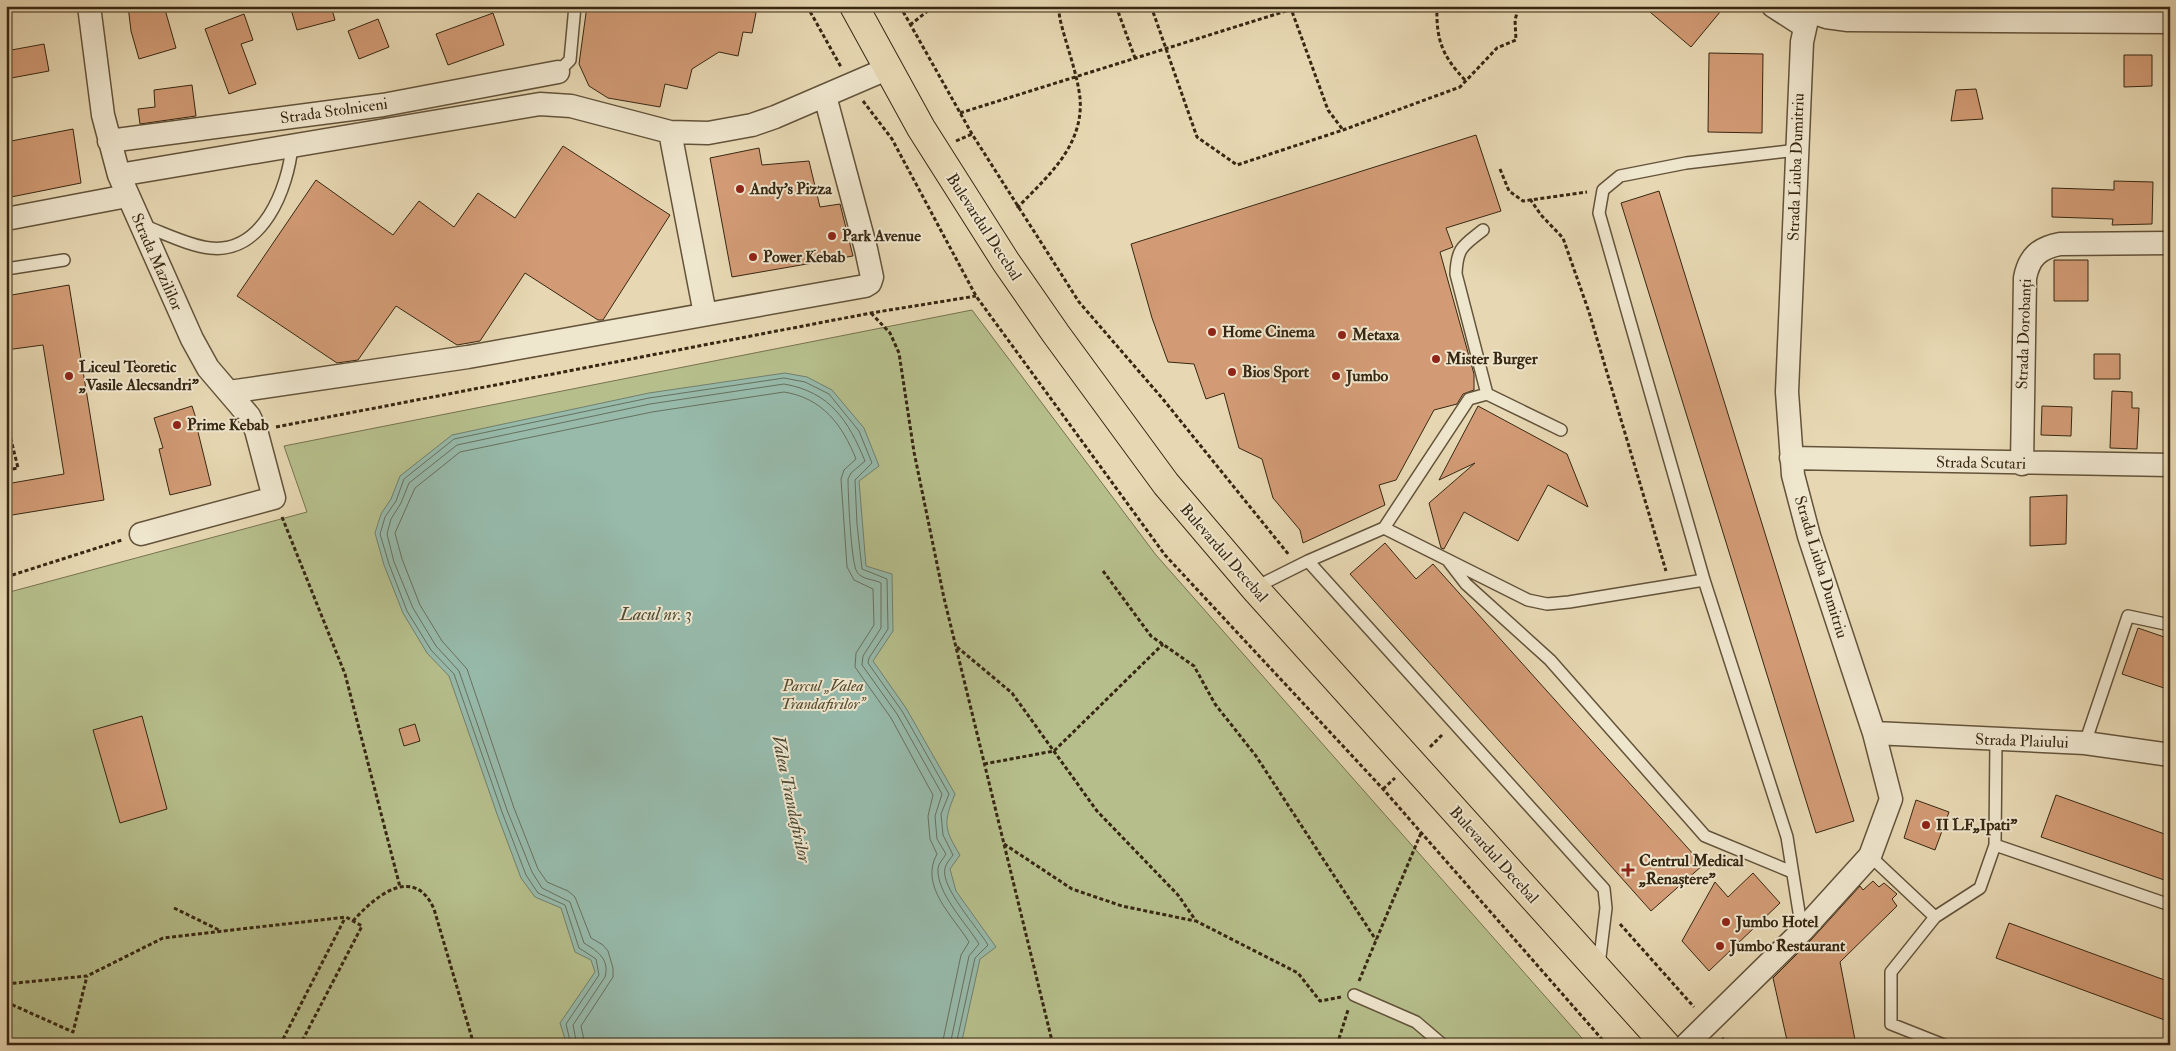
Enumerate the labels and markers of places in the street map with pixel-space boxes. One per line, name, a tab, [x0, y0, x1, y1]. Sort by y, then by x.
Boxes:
place label: Andy's Pizza	[749, 179, 832, 200]
marker: Andy's Pizza	[734, 183, 746, 195]
place label: Park Avenue	[842, 226, 921, 246]
marker: Park Avenue	[826, 230, 838, 242]
place label: Power Kebab	[763, 247, 845, 267]
marker: Power Kebab	[747, 251, 759, 263]
place label: Home Cinema	[1222, 322, 1315, 342]
place label: Metaxa	[1351, 325, 1400, 345]
marker: Home Cinema	[1206, 326, 1218, 338]
marker: Metaxa	[1336, 329, 1348, 341]
place label: Mister Burger	[1445, 349, 1539, 370]
marker: Mister Burger	[1430, 353, 1442, 365]
place label: Liceul Teoretic „Vasile Alecsandri”	[78, 357, 200, 395]
place label: Bios Sport	[1242, 362, 1310, 383]
marker: Bios Sport	[1226, 366, 1238, 378]
place label: Jumbo	[1345, 366, 1389, 387]
marker: Liceul Teoretic „Vasile Alecsandri”	[63, 370, 75, 382]
marker: Jumbo	[1330, 370, 1342, 382]
place label: Prime Kebab	[187, 415, 269, 435]
marker: Prime Kebab	[171, 419, 183, 431]
place label: II LF„Ipati”	[1936, 815, 2018, 836]
marker: II LF„Ipati”	[1920, 819, 1932, 831]
place label: Centrul Medical „Renaștere”	[1638, 851, 1744, 889]
marker: Centrul Medical „Renaștere”	[1621, 863, 1635, 877]
place label: Jumbo Hotel	[1735, 912, 1819, 933]
marker: Jumbo Hotel	[1720, 916, 1732, 928]
place label: Jumbo Restaurant	[1729, 936, 1846, 957]
marker: Jumbo Restaurant	[1714, 940, 1726, 952]

